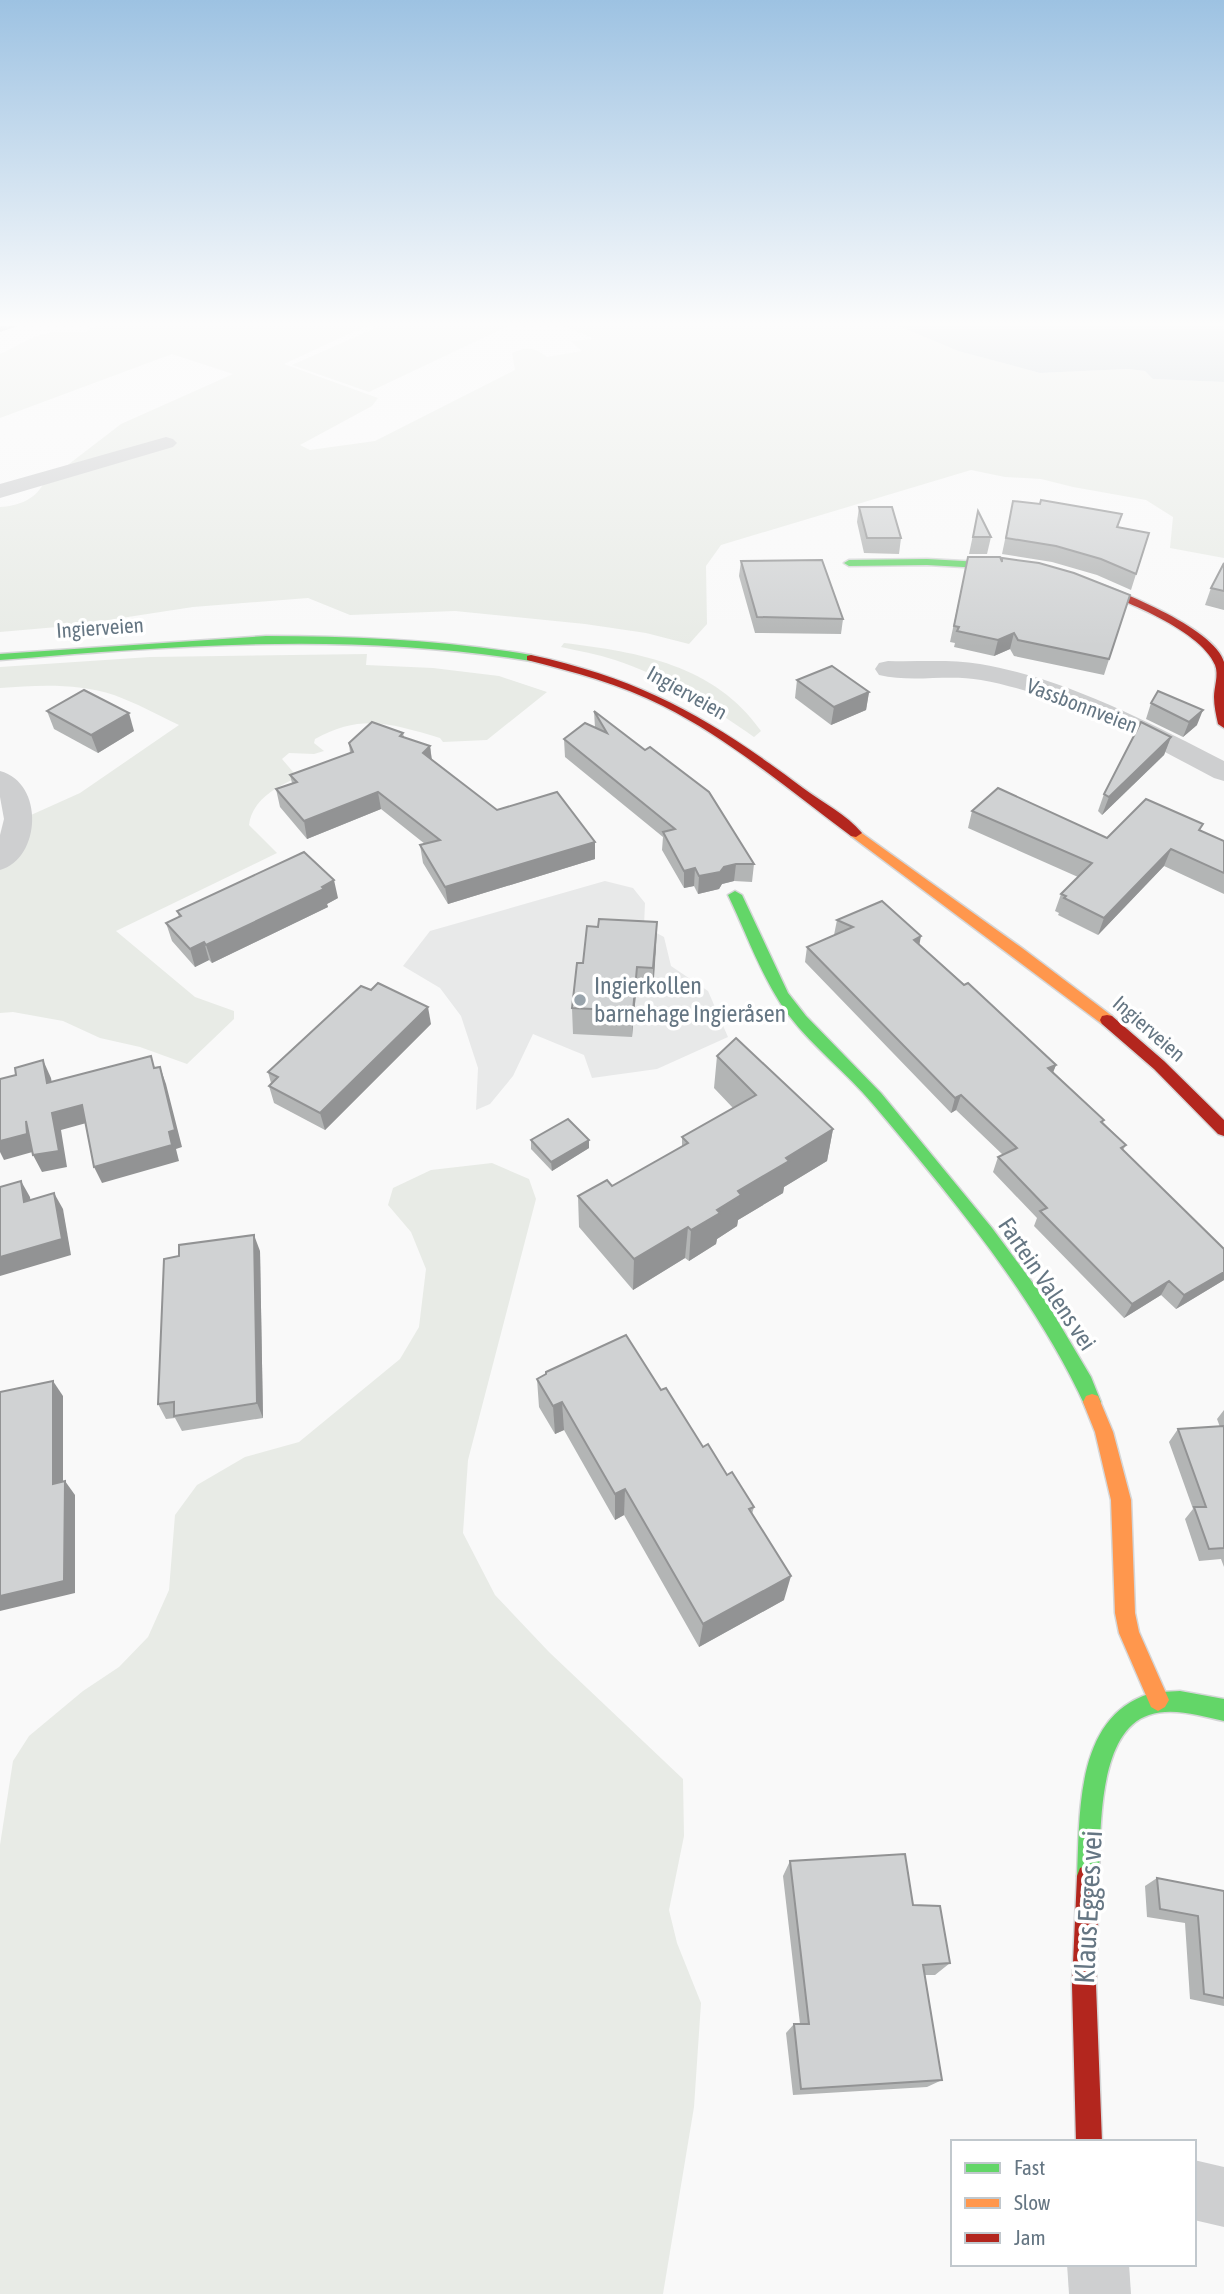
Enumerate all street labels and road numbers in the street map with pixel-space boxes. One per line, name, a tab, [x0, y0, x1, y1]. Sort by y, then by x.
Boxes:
street label: Ingierveien	[55, 612, 144, 642]
street label: Ingierveien	[643, 660, 732, 724]
street label: Vassbonnveien	[1023, 673, 1141, 737]
street label: Ingierveien	[1109, 990, 1191, 1066]
street label: Fartein Valens vei	[993, 1212, 1102, 1355]
street label: Klaus Egges vei	[1068, 1830, 1108, 1984]

